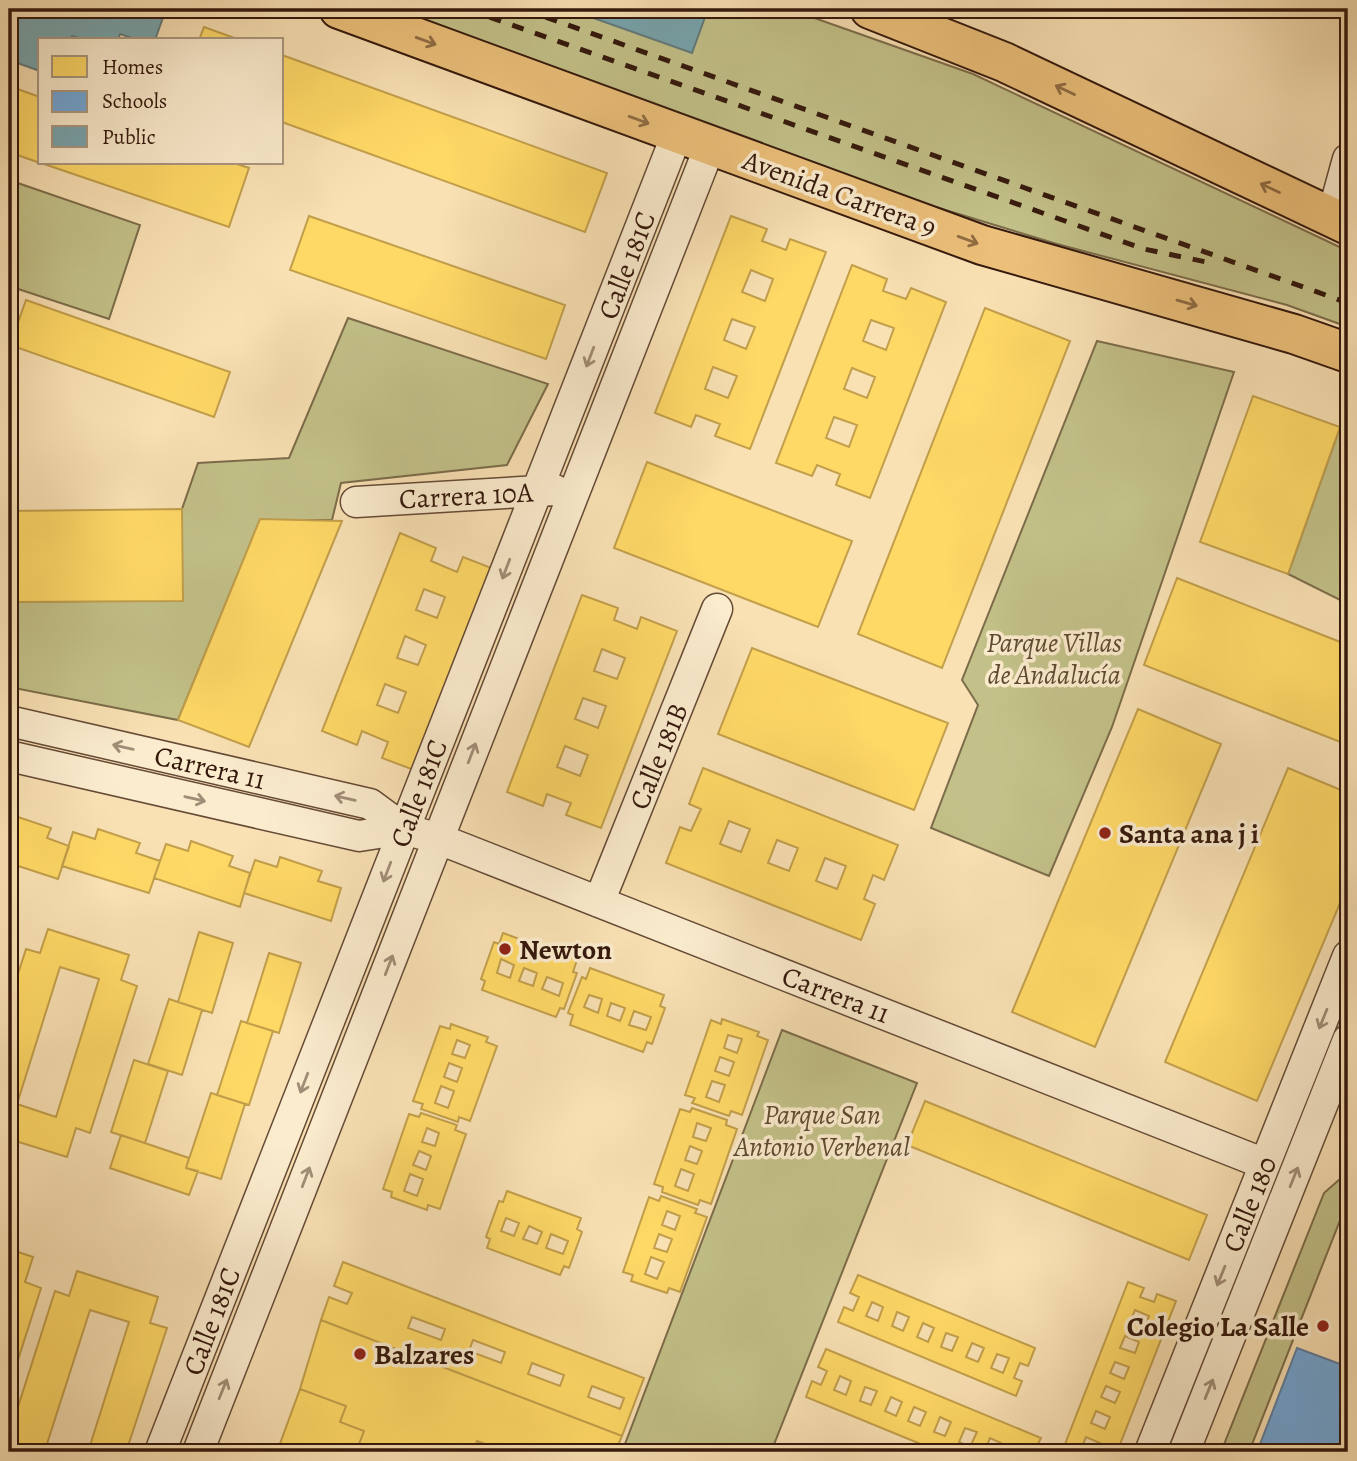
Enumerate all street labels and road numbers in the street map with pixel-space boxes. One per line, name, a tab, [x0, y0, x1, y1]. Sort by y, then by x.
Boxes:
street label: Avenida Carrera 9	[737, 141, 942, 247]
street label: Calle 181C	[589, 206, 665, 325]
street label: Carrera 10A	[398, 473, 535, 518]
street label: Calle 181B	[620, 697, 697, 815]
street label: Calle 181C	[381, 734, 457, 853]
street label: Carrera 11	[151, 737, 269, 799]
street label: Carrera 11	[776, 957, 895, 1033]
street label: Calle 180	[1214, 1151, 1286, 1258]
street label: Calle 181C	[174, 1262, 250, 1381]

